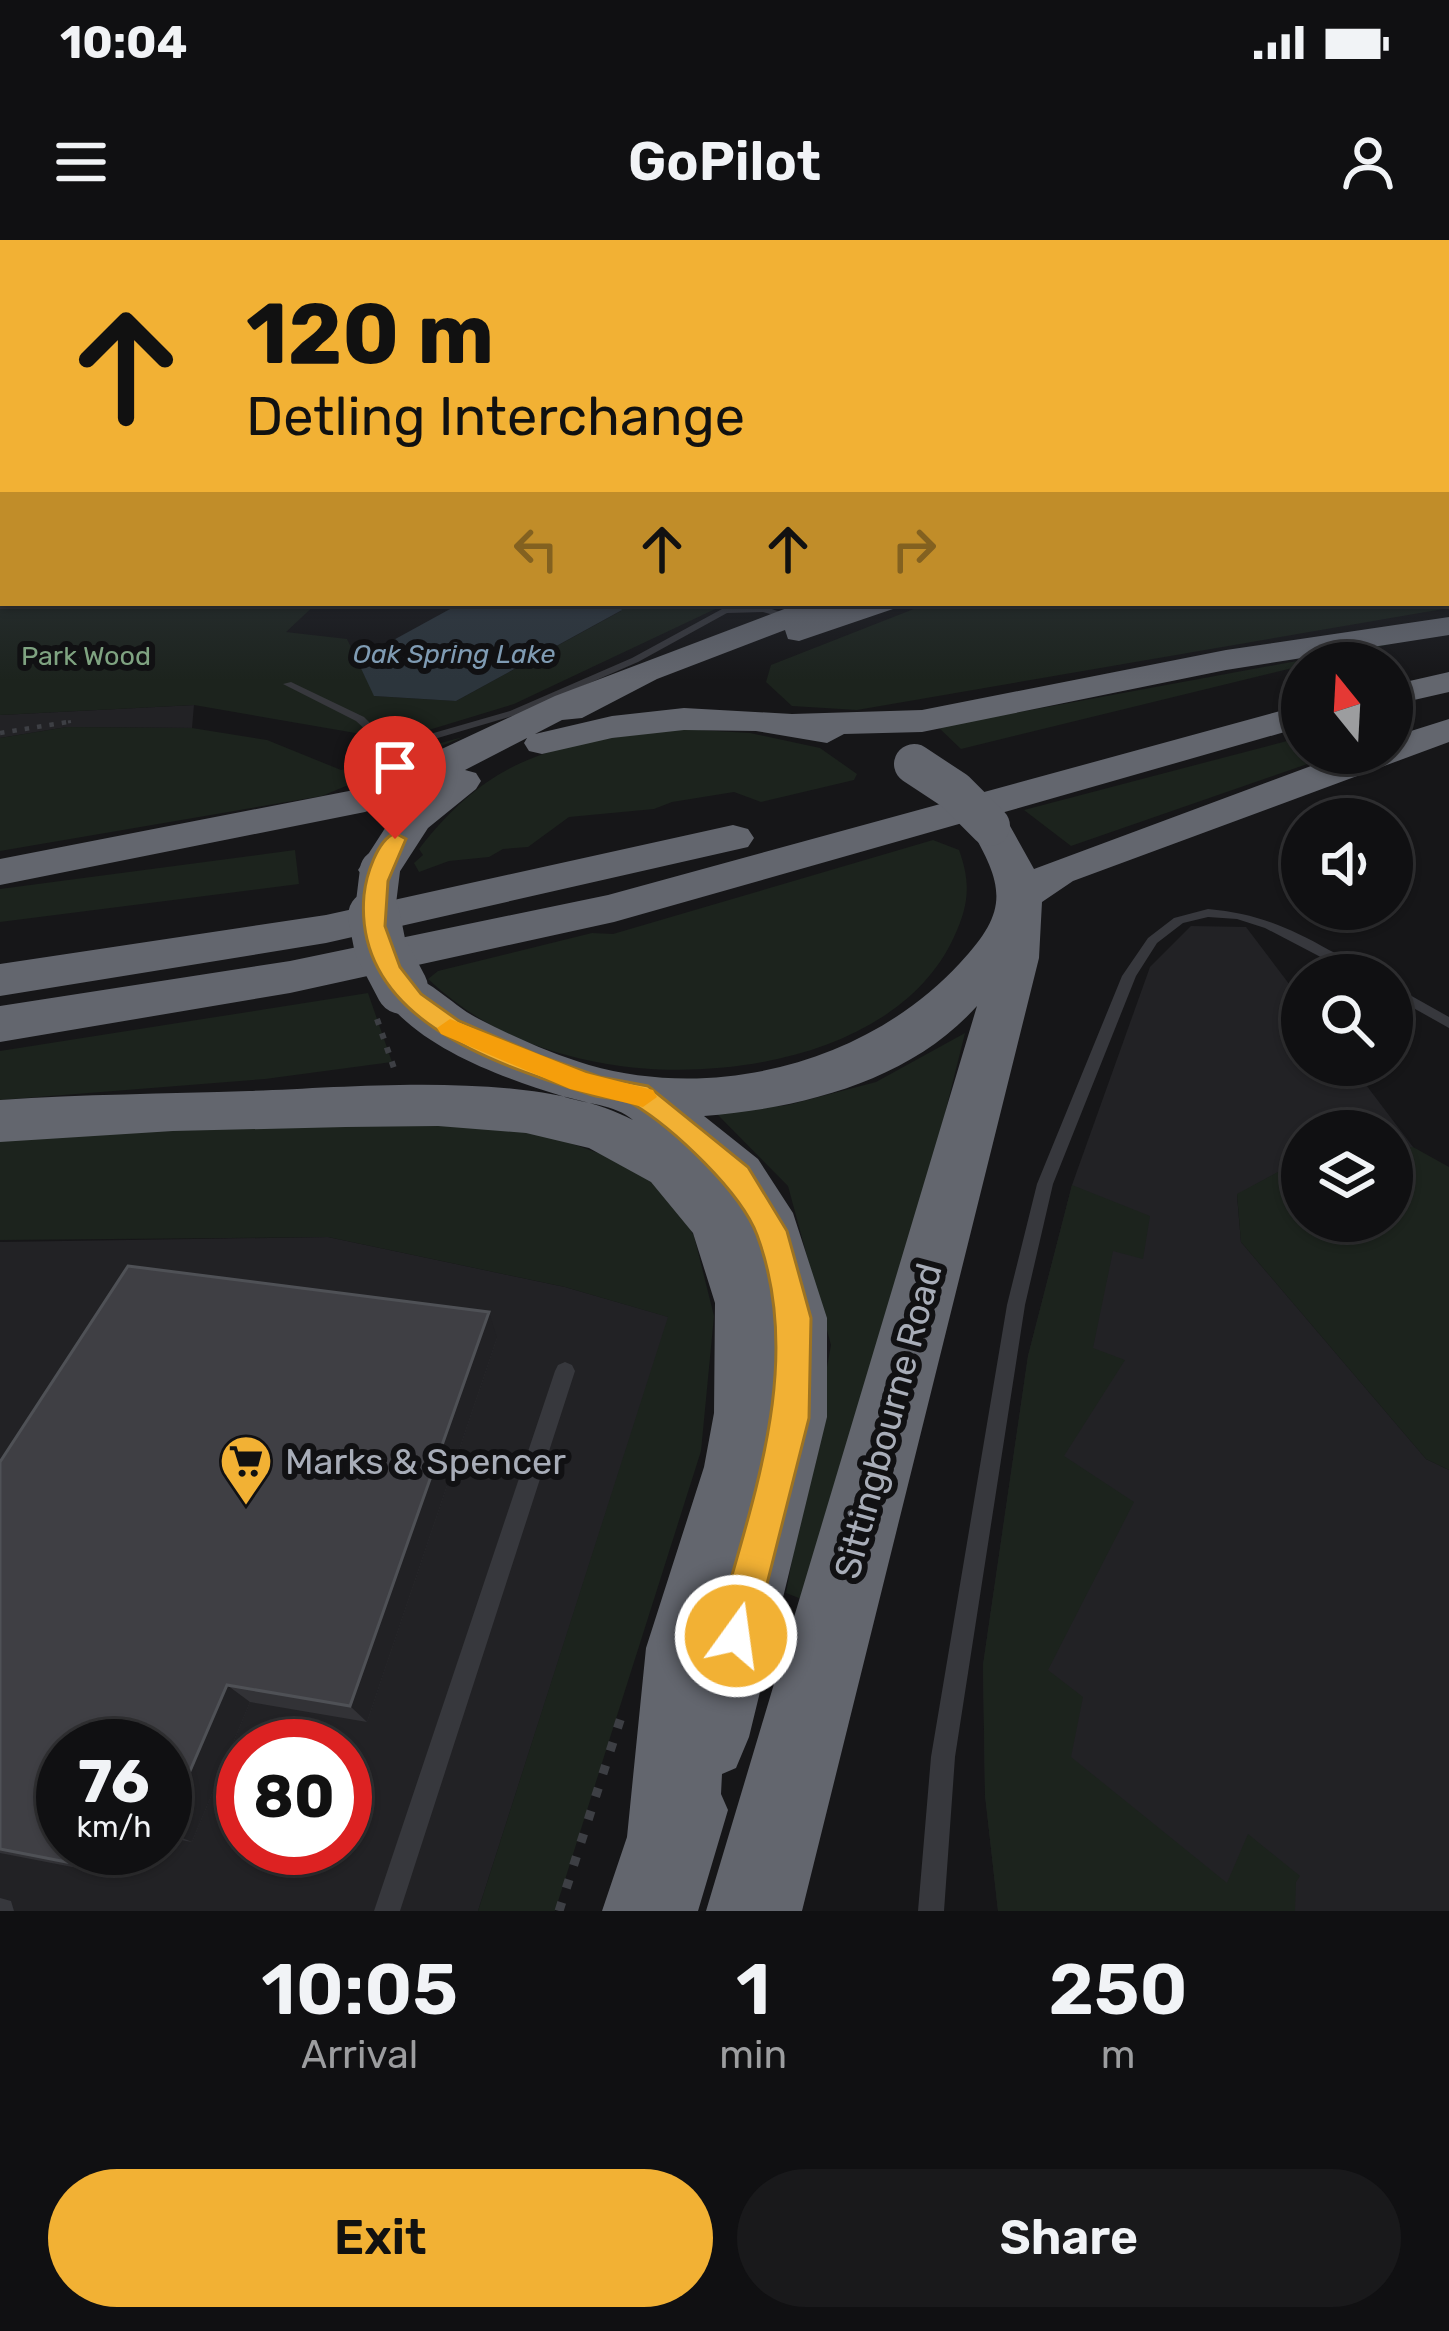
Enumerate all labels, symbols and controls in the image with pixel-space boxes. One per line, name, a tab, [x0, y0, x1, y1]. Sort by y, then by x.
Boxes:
text: 10:04	[60, 16, 187, 69]
icon: menu	[48, 129, 114, 195]
icon: person	[1335, 129, 1401, 195]
text: GoPilot	[628, 130, 821, 194]
text: 120 m	[246, 284, 494, 384]
icon: ahead	[48, 288, 204, 444]
text: Detling Interchange	[246, 385, 745, 449]
icon: left	[503, 516, 569, 582]
icon: ahead	[629, 516, 695, 582]
icon: ahead	[755, 516, 821, 582]
icon: right	[881, 516, 947, 582]
water label: Oak Spring Lake	[353, 638, 555, 670]
park label: Park Wood	[21, 640, 151, 672]
north arrow	[1281, 642, 1413, 774]
map controls	[1281, 642, 1413, 1242]
pin	[344, 716, 446, 839]
icon: arrive	[362, 734, 428, 800]
button: sound	[1281, 798, 1413, 930]
button: search	[1281, 954, 1413, 1086]
button: layers	[1281, 1110, 1413, 1242]
street label: Sittingbourne Road	[825, 1259, 951, 1583]
supermarket icon: Marks & Spencer	[218, 1433, 274, 1507]
place label: Marks & Spencer	[285, 1440, 566, 1483]
position arrow	[673, 1573, 799, 1699]
speed limit sign: 80	[216, 1719, 372, 1875]
text: 76	[78, 1746, 150, 1817]
text: km/h	[77, 1809, 151, 1845]
text: 10:05	[261, 1947, 458, 2032]
text: 1	[736, 1947, 770, 2032]
text: 250	[1048, 1947, 1188, 2032]
text: Arrival	[301, 2032, 418, 2078]
text: min	[719, 2032, 787, 2078]
text: m	[1101, 2032, 1135, 2078]
button: Exit	[48, 2169, 713, 2307]
button: Share	[737, 2169, 1401, 2307]

